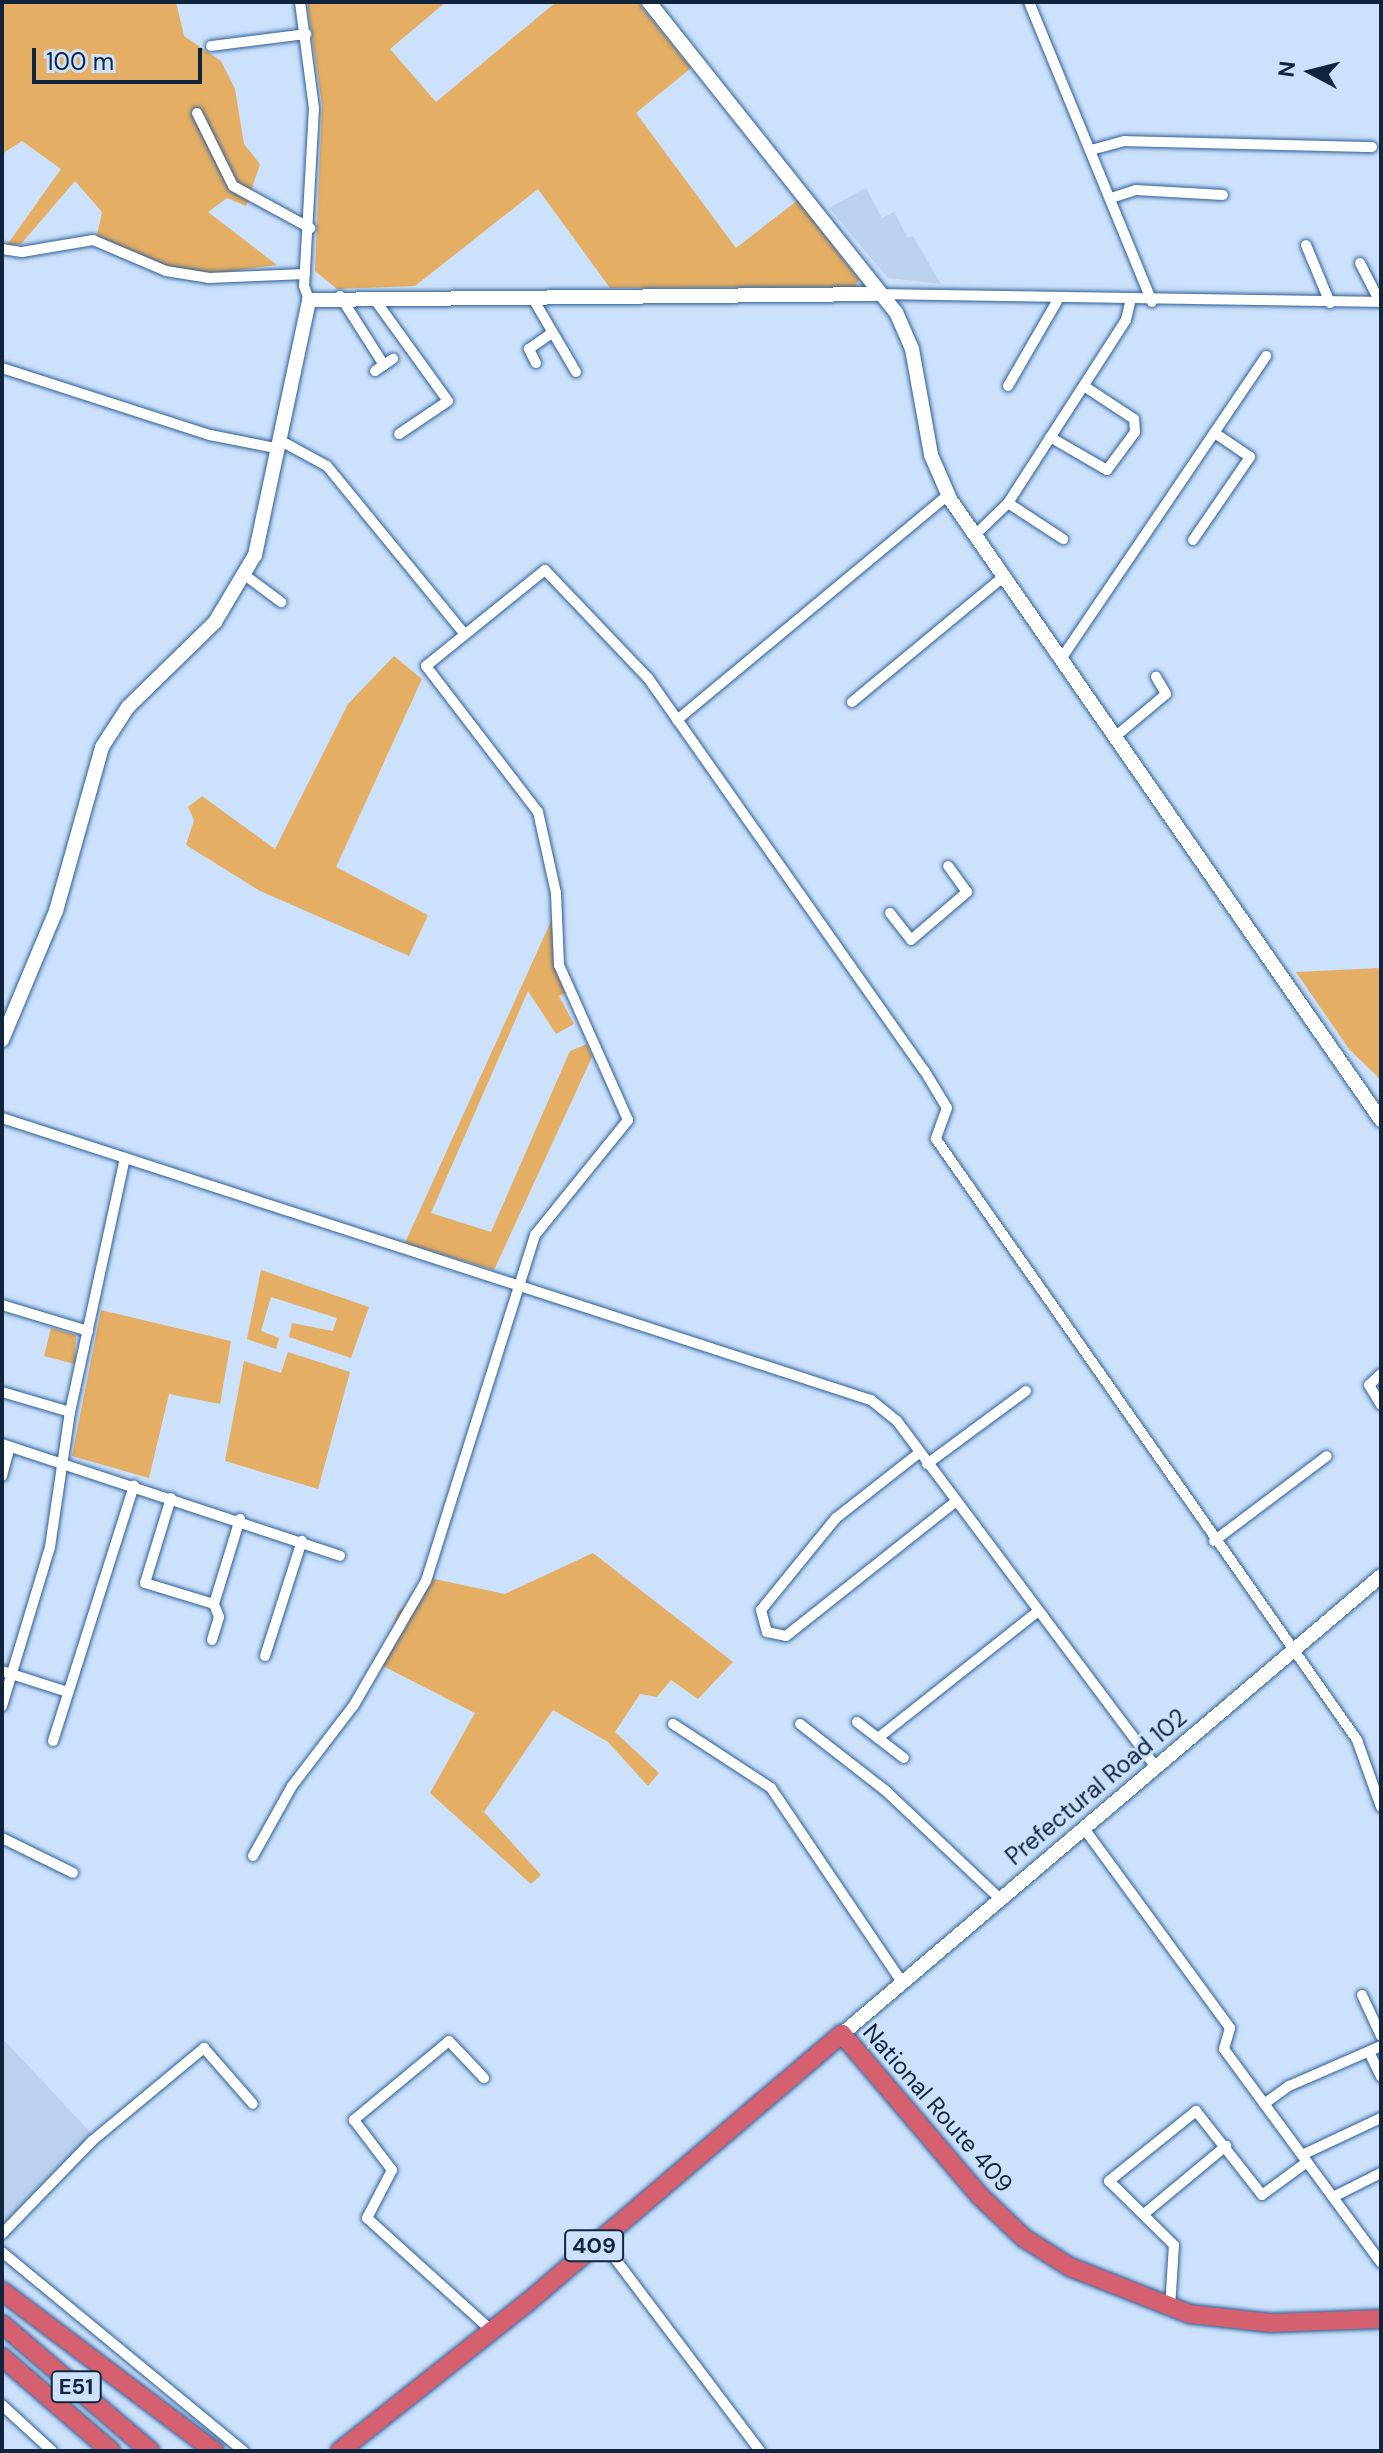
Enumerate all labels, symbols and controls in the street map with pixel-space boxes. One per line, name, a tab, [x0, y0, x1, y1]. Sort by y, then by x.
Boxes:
scale bar	[36, 32, 206, 82]
north arrow	[1271, 32, 1351, 112]
text: 100 m	[46, 46, 114, 77]
text: N	[1271, 59, 1302, 79]
street label: Prefectural Road 102	[1000, 1703, 1192, 1871]
street label: National Route 409	[857, 2018, 1019, 2198]
road number: 409	[564, 2228, 624, 2264]
road number: E51	[50, 2369, 102, 2405]

